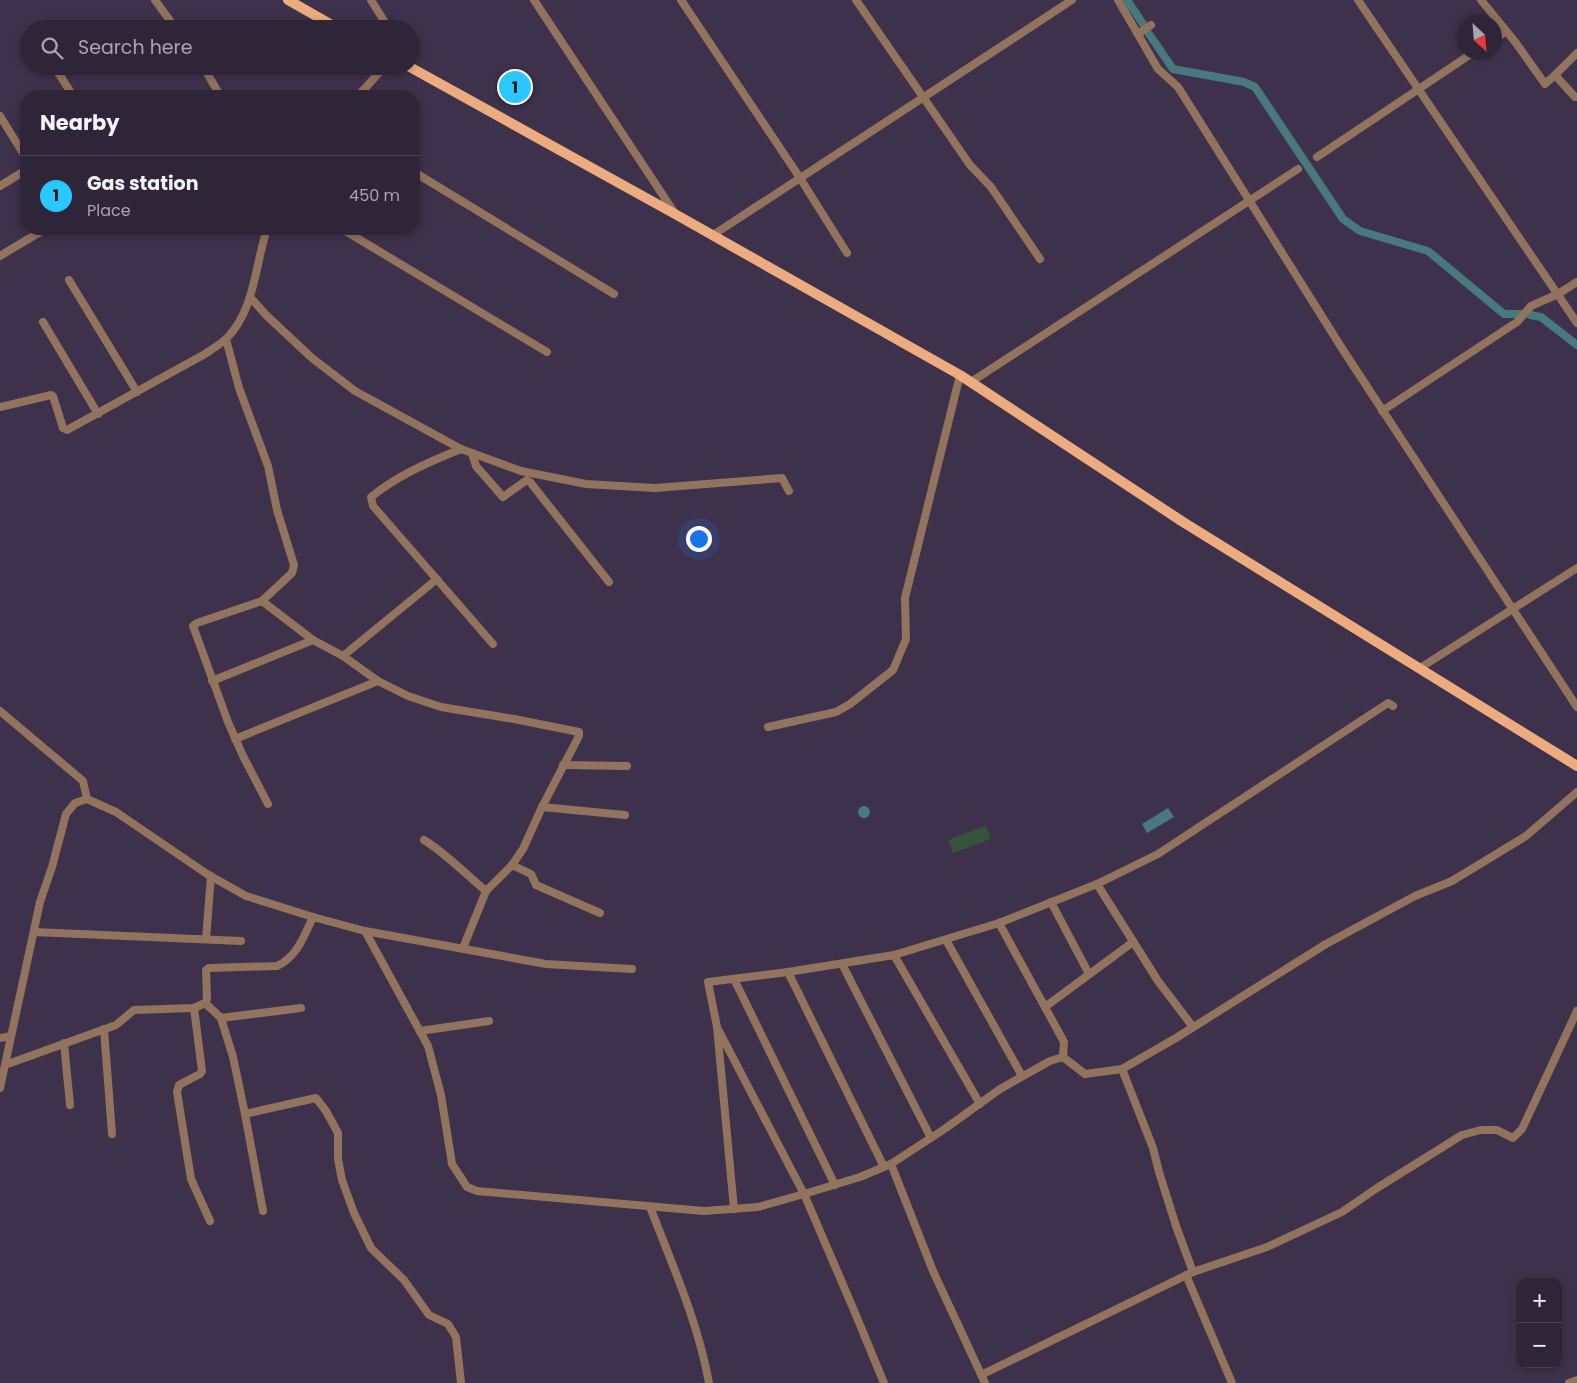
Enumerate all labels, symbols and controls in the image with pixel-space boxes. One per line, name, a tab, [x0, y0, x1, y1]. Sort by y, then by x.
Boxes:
north arrow	[1457, 15, 1502, 60]
search box	[20, 20, 420, 75]
icon: search	[38, 34, 66, 62]
text: Search here	[78, 34, 192, 61]
pin: 1	[499, 68, 531, 106]
text: Nearby	[40, 108, 120, 137]
text: Gas station	[87, 170, 198, 197]
text: 1	[53, 184, 59, 207]
text: 450 m	[349, 184, 400, 207]
text: Place	[87, 199, 131, 222]
your location	[686, 526, 712, 552]
map controls	[1517, 1278, 1562, 1368]
button: +	[1517, 1278, 1562, 1323]
button: −	[1517, 1323, 1562, 1368]

